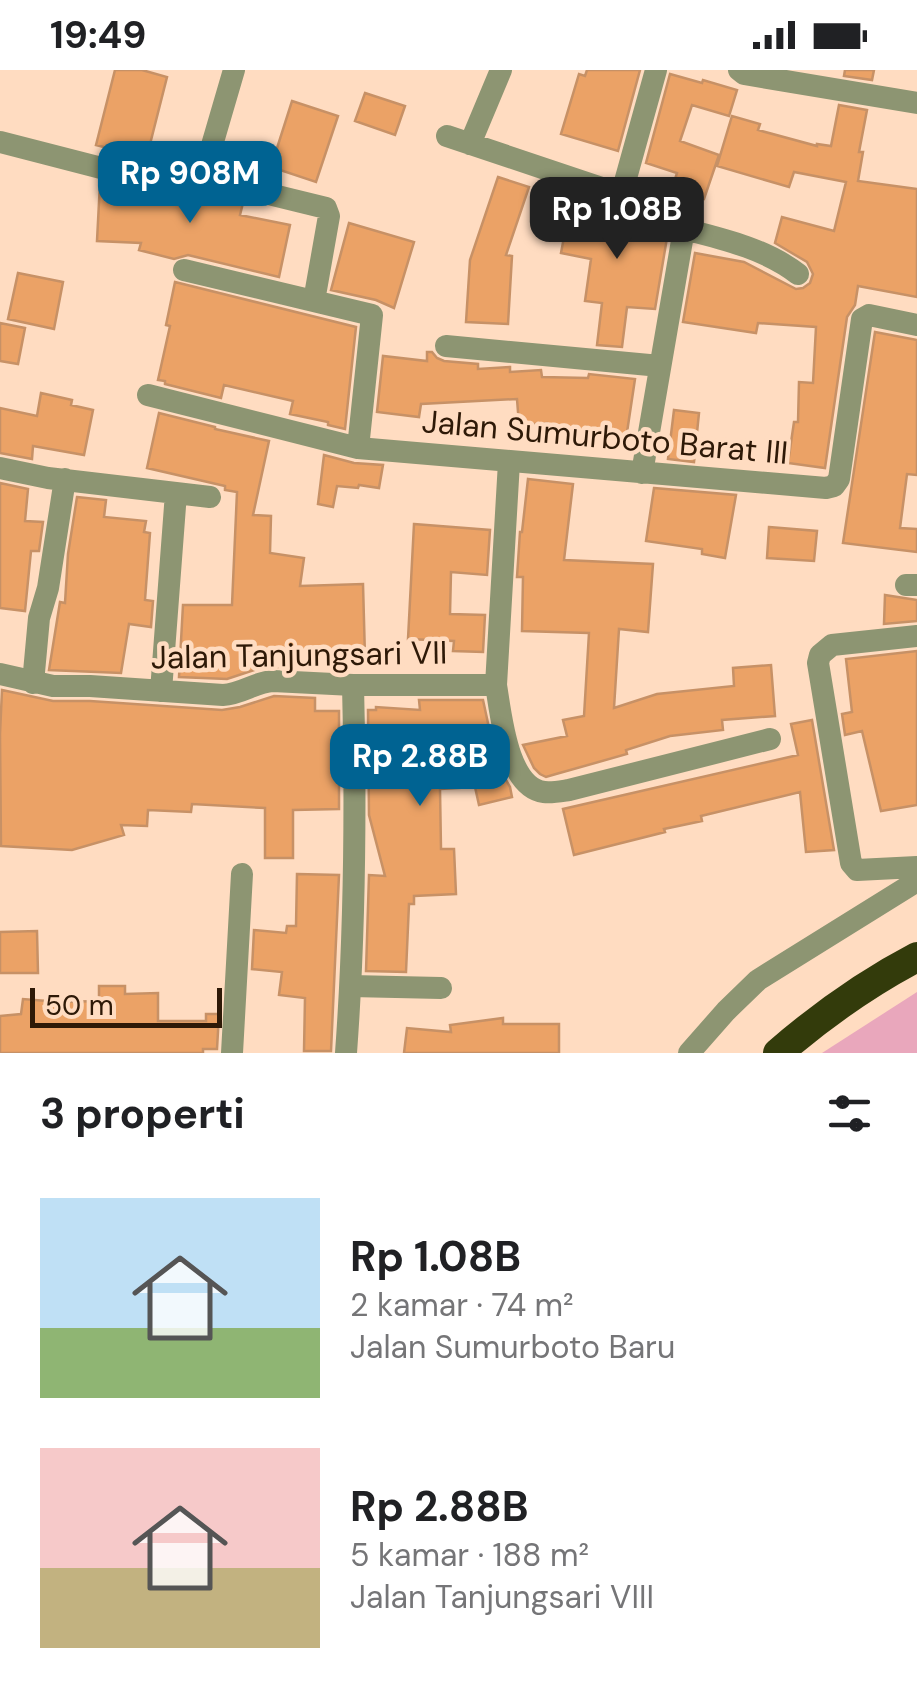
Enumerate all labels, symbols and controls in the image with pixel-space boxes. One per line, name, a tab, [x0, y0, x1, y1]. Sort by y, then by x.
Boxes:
text: 19:49	[50, 10, 146, 60]
pin: Rp 908M	[98, 141, 282, 226]
text: Rp 908M	[120, 152, 260, 194]
pin: Rp 1.08B	[514, 177, 720, 262]
text: Rp 1.08B	[552, 188, 682, 230]
street label: Jalan Sumurboto Barat III	[420, 400, 790, 474]
street label: Jalan Tanjungsari VII	[150, 631, 448, 679]
pin: Rp 2.88B	[317, 724, 523, 809]
text: Rp 2.88B	[352, 735, 488, 777]
scale bar	[30, 983, 222, 1028]
text: 50 m	[45, 987, 114, 1024]
text: 3 properti	[40, 1086, 245, 1141]
icon: filters	[822, 1086, 877, 1141]
text: Rp 1.08B	[350, 1229, 521, 1284]
icon: home	[120, 1238, 240, 1358]
text: 2 kamar · 74 m²	[350, 1284, 574, 1326]
text: Jalan Sumurboto Baru	[350, 1326, 675, 1368]
text: Rp 2.88B	[350, 1479, 529, 1534]
icon: home	[120, 1488, 240, 1608]
text: 5 kamar · 188 m²	[350, 1534, 589, 1576]
text: Jalan Tanjungsari VIII	[350, 1576, 654, 1618]

